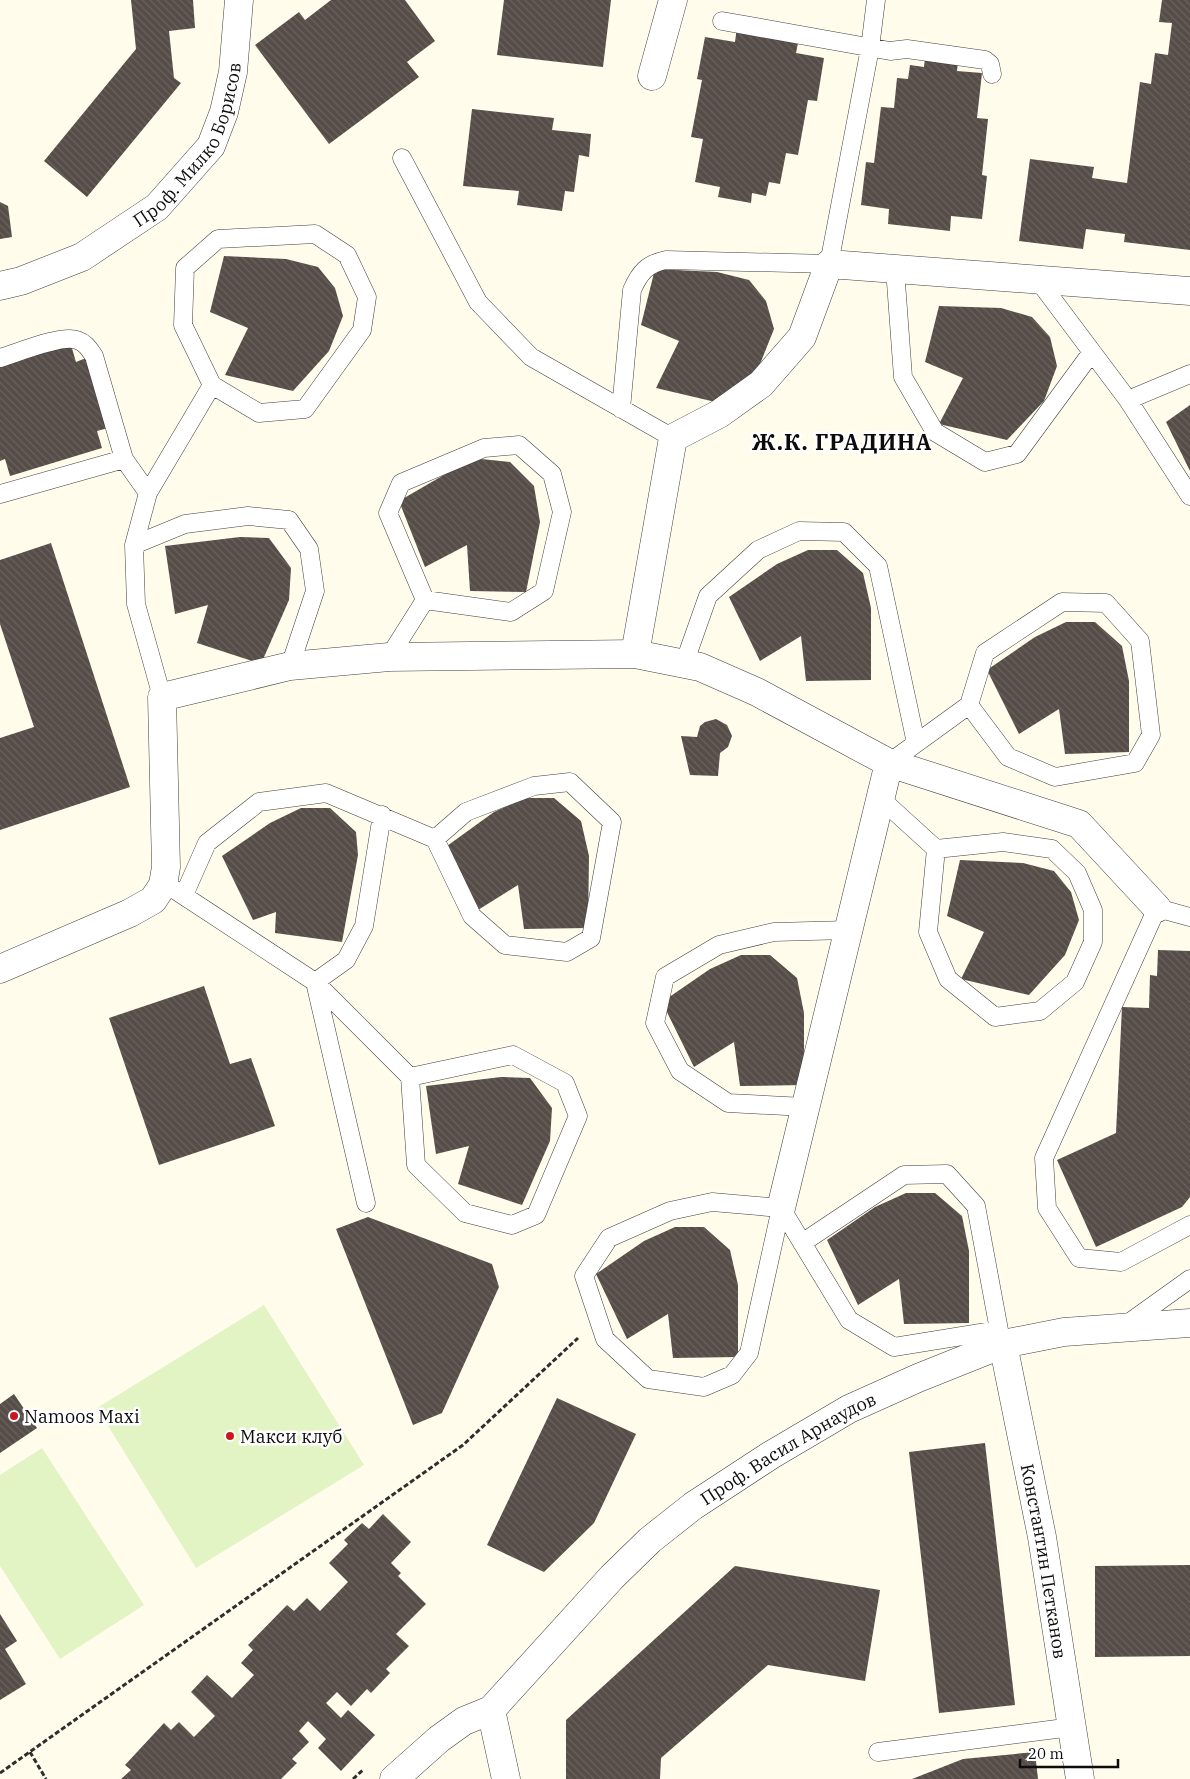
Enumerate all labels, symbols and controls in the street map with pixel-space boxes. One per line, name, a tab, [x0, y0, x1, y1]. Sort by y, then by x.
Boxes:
street label: Проф. Милко Борисов	[128, 62, 245, 231]
district label: Ж.К. ГРАДИНА	[752, 427, 932, 456]
street label: Проф. Васил Арнаудов	[696, 1387, 879, 1510]
place label: Namoos Maxi	[24, 1405, 140, 1428]
marker: Namoos Maxi	[8, 1410, 20, 1422]
place label: Макси клуб	[240, 1425, 342, 1448]
marker: Макси клуб	[224, 1430, 236, 1442]
street label: Константин Петканов	[1016, 1462, 1072, 1660]
scale bar	[1020, 1736, 1118, 1768]
text: 20 m	[1028, 1744, 1064, 1763]

